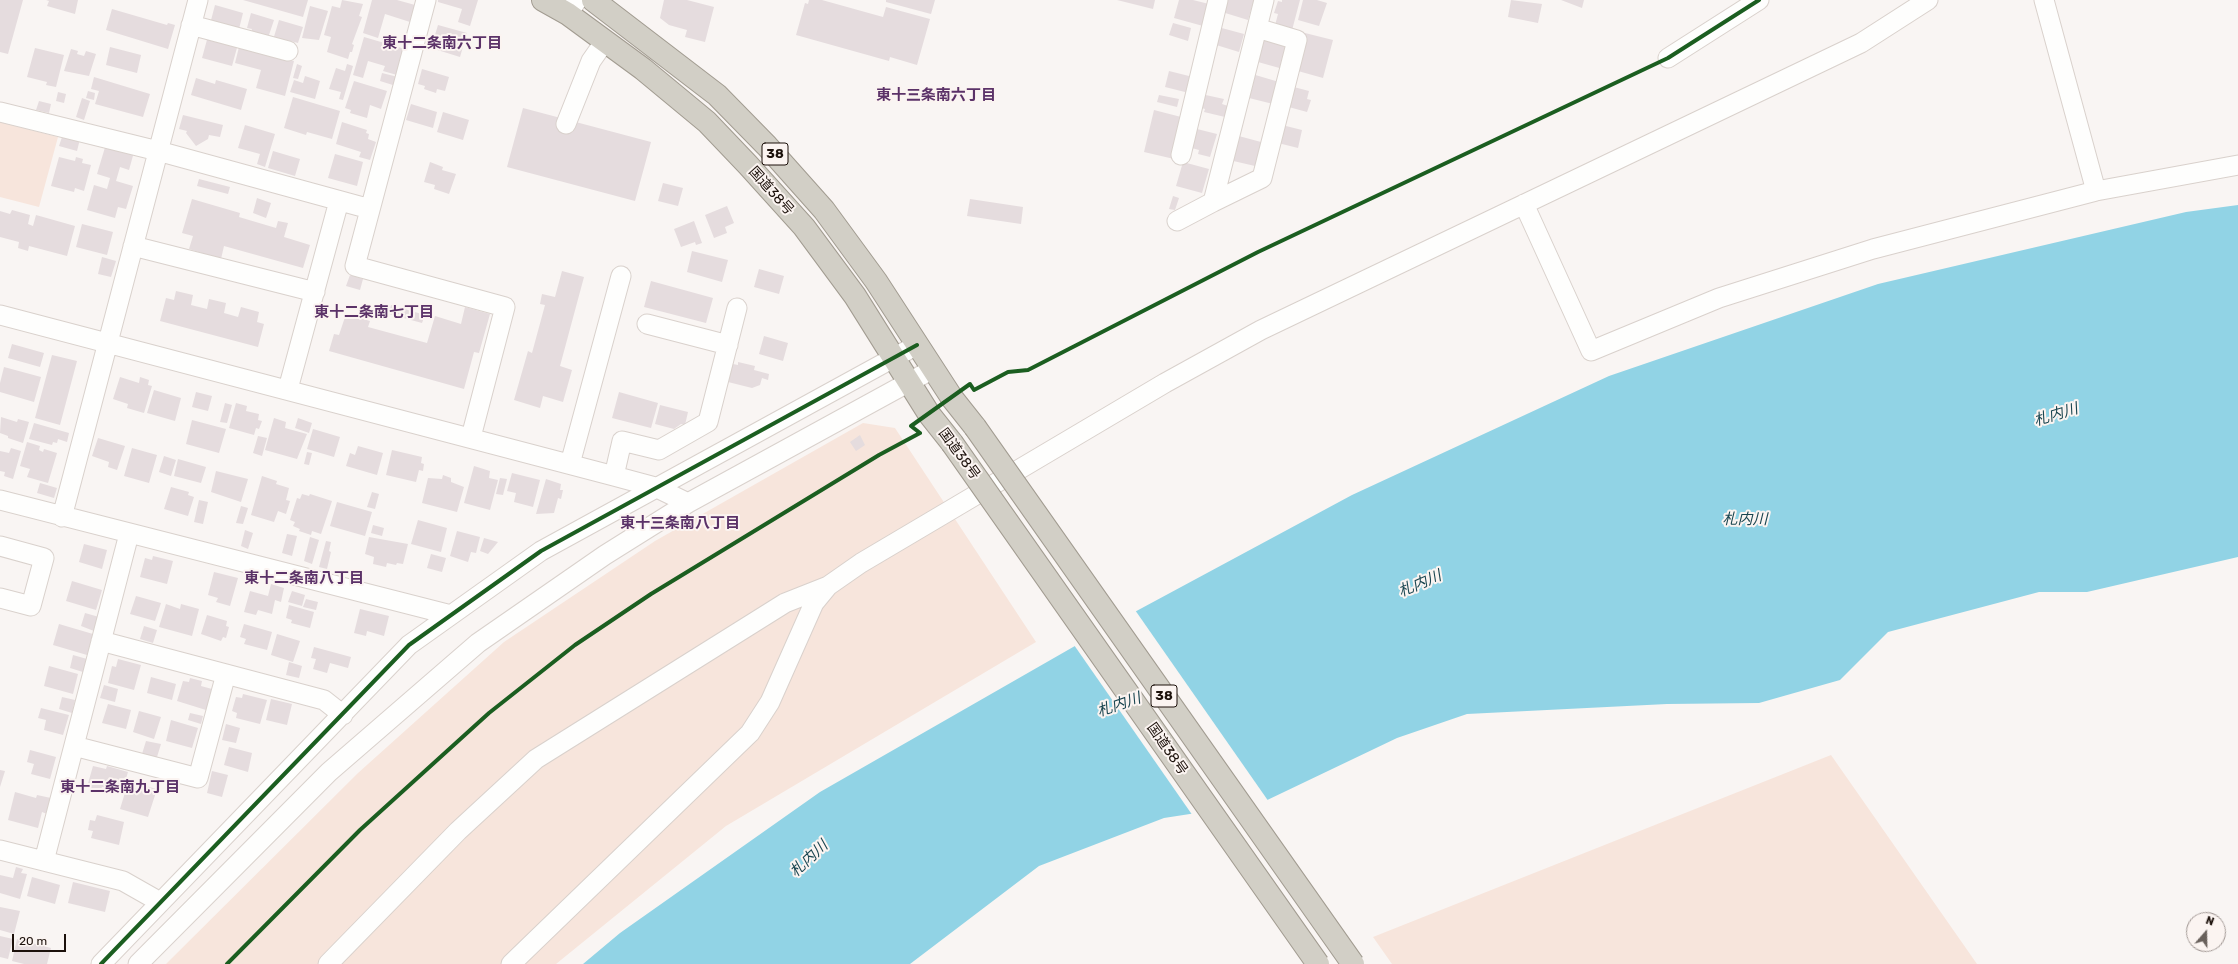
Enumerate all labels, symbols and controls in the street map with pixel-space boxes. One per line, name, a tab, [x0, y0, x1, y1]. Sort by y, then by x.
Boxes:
district label: 東十二条南六丁目	[382, 35, 502, 53]
district label: 東十三条南六丁目	[876, 87, 996, 105]
road number: 38	[762, 143, 788, 165]
street label: 国道38号	[745, 163, 797, 219]
district label: 東十二条南七丁目	[314, 304, 434, 322]
water label: 札内川	[2032, 400, 2080, 430]
street label: 国道38号	[935, 425, 983, 483]
water label: 札内川	[1723, 511, 1767, 529]
district label: 東十三条南八丁目	[620, 515, 740, 533]
water label: 札内川	[1396, 567, 1444, 601]
district label: 東十二条南八丁目	[244, 570, 364, 588]
road number: 38	[1151, 685, 1177, 707]
water label: 札内川	[1095, 689, 1143, 721]
street label: 国道38号	[1143, 720, 1191, 778]
district label: 東十二条南九丁目	[60, 779, 180, 797]
water label: 札内川	[786, 837, 832, 881]
north arrow	[2186, 912, 2226, 952]
text: N	[2204, 914, 2216, 929]
scale bar	[14, 926, 68, 952]
text: 20 m	[19, 934, 47, 948]

